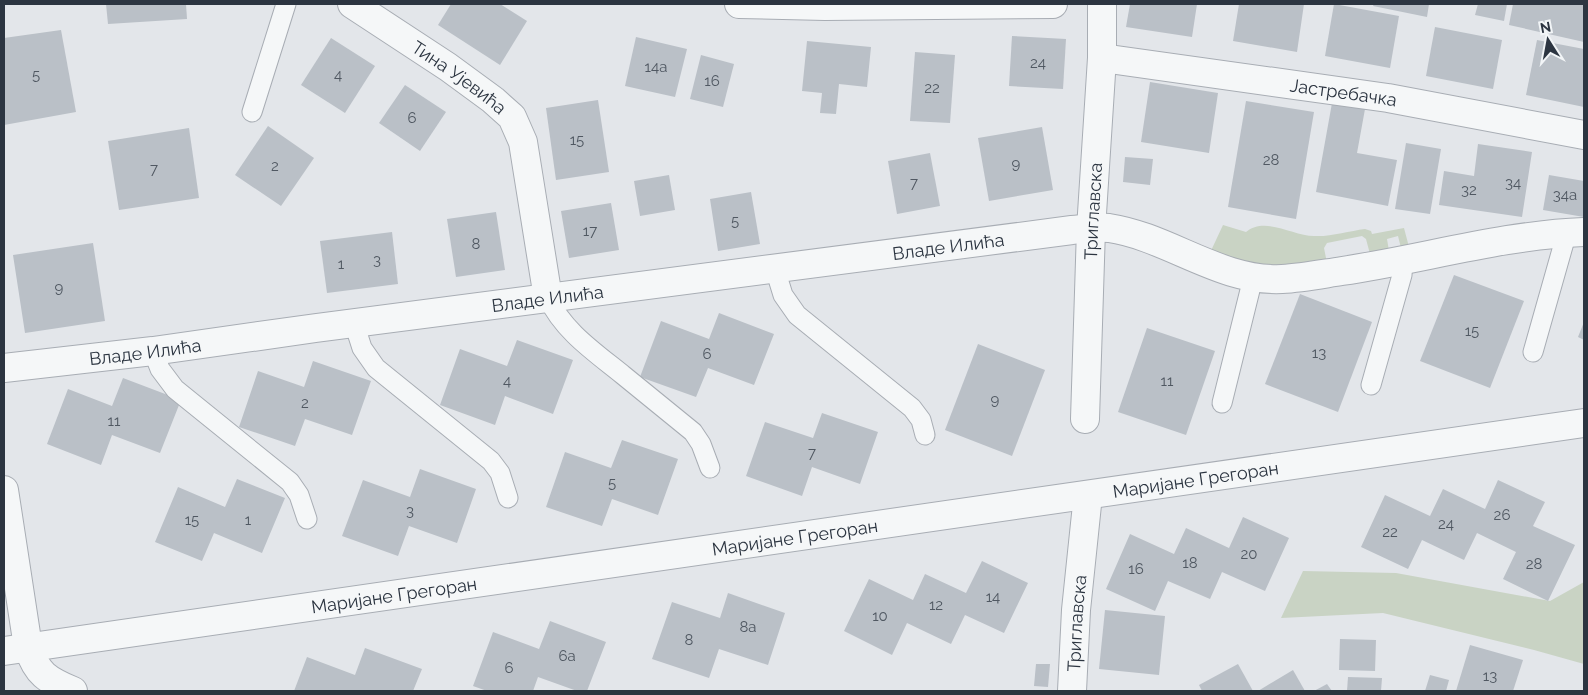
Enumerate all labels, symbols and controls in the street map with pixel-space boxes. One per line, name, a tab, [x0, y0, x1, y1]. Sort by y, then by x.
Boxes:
north arrow	[1523, 15, 1573, 65]
text: N	[1539, 18, 1552, 36]
street label: Тина Ујевића	[408, 36, 511, 118]
house number: 24	[1030, 54, 1046, 72]
house number: 14a	[645, 58, 667, 76]
house number: 5	[32, 66, 40, 84]
house number: 4	[334, 66, 342, 84]
house number: 16	[704, 72, 720, 90]
street label: Јастребачка	[1289, 74, 1399, 110]
house number: 22	[924, 79, 940, 97]
house number: 6	[407, 109, 417, 127]
house number: 15	[570, 131, 584, 149]
house number: 28	[1263, 151, 1279, 169]
house number: 9	[1012, 155, 1021, 173]
house number: 2	[271, 157, 279, 175]
house number: 7	[150, 160, 158, 178]
street label: Триглавска	[1080, 162, 1106, 260]
house number: 7	[910, 174, 918, 192]
house number: 34	[1505, 174, 1521, 192]
house number: 32	[1461, 181, 1477, 199]
house number: 34a	[1553, 186, 1577, 204]
house number: 5	[731, 212, 739, 230]
house number: 17	[583, 222, 597, 240]
street label: Владе Илића	[891, 228, 1005, 264]
house number: 8	[472, 235, 481, 253]
house number: 3	[373, 251, 381, 269]
house number: 1	[338, 255, 345, 273]
house number: 9	[55, 279, 64, 297]
street label: Владе Илића	[490, 280, 605, 316]
house number: 15	[1465, 322, 1479, 340]
street label: Владе Илића	[88, 334, 202, 369]
house number: 13	[1312, 344, 1326, 362]
house number: 6	[702, 345, 712, 363]
house number: 4	[503, 372, 511, 390]
house number: 11	[1161, 372, 1174, 390]
house number: 9	[991, 391, 1000, 409]
house number: 2	[301, 394, 309, 412]
house number: 11	[108, 412, 121, 430]
house number: 7	[808, 444, 816, 462]
street label: Маријане Грегоран	[1111, 457, 1280, 501]
house number: 5	[608, 474, 616, 492]
house number: 3	[406, 502, 414, 520]
house number: 26	[1494, 506, 1510, 524]
house number: 15	[185, 511, 199, 529]
house number: 1	[245, 511, 252, 529]
street label: Маријане Грегоран	[711, 515, 879, 559]
house number: 24	[1438, 515, 1454, 533]
house number: 22	[1382, 523, 1398, 541]
house number: 20	[1241, 545, 1258, 563]
house number: 18	[1182, 554, 1198, 572]
house number: 28	[1526, 555, 1542, 573]
house number: 16	[1128, 560, 1144, 578]
street label: Маријане Грегоран	[310, 572, 478, 617]
street label: Триглавска	[1062, 574, 1090, 672]
house number: 14	[986, 588, 1000, 606]
house number: 12	[929, 596, 943, 614]
house number: 10	[872, 607, 888, 625]
house number: 8a	[739, 618, 757, 636]
house number: 8	[685, 631, 694, 649]
house number: 6a	[558, 647, 576, 665]
house number: 6	[504, 659, 514, 677]
house number: 13	[1483, 667, 1497, 685]

